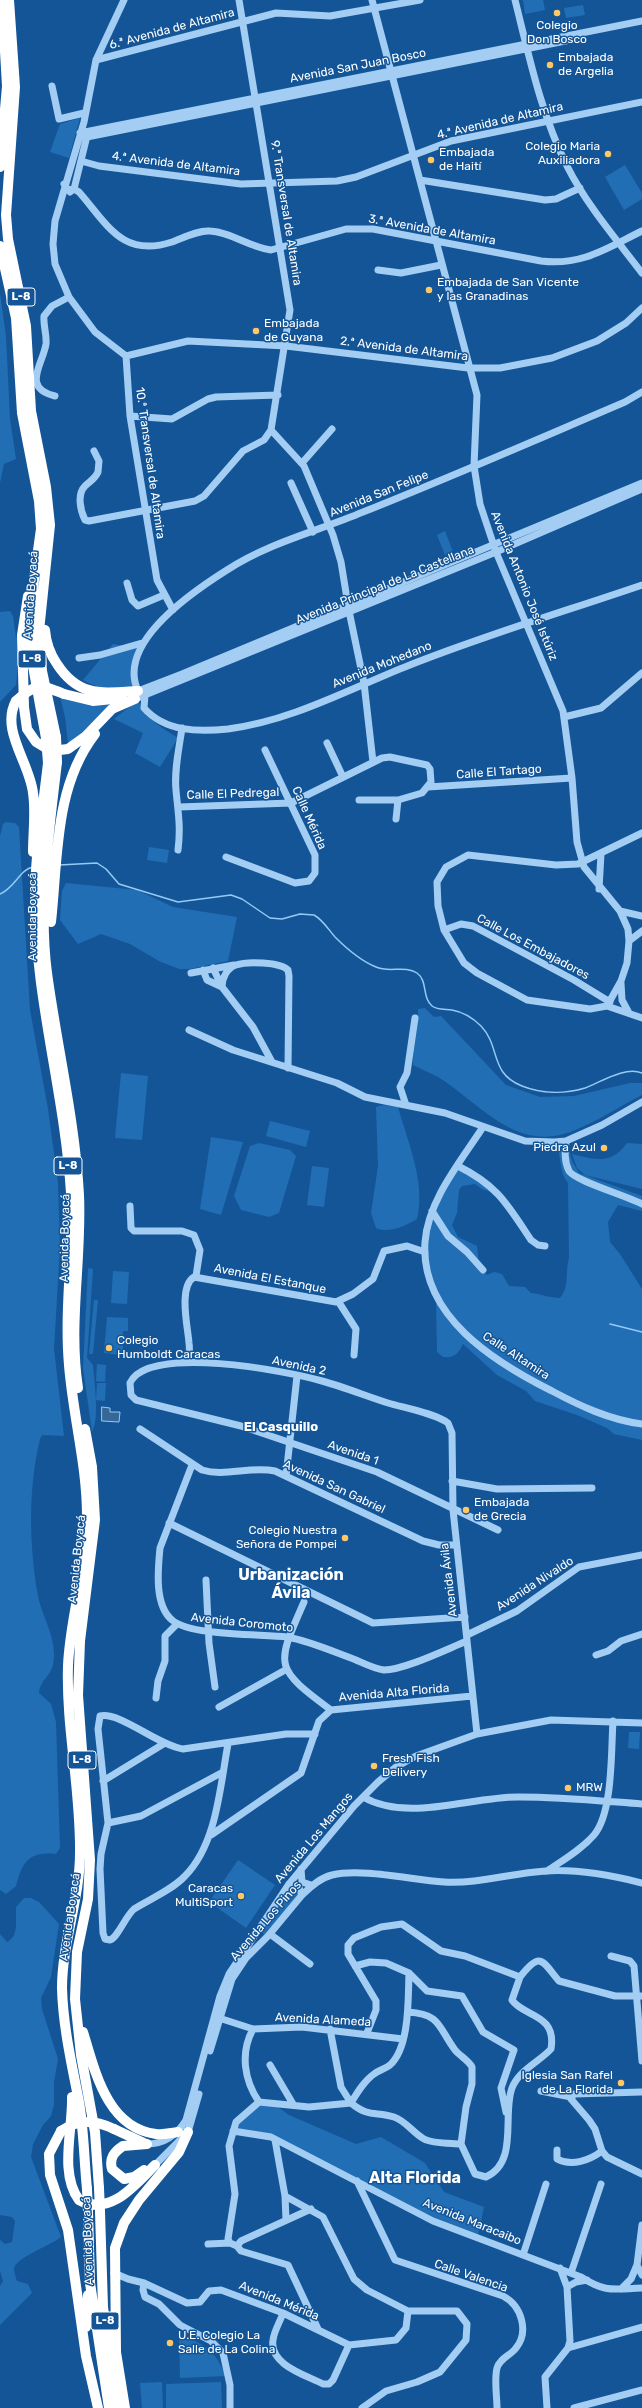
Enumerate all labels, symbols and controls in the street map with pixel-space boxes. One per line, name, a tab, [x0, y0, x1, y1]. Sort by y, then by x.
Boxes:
street label: 6.ª Avenida de Altamira	[108, 5, 236, 53]
marker: Colegio Don Bosco	[552, 8, 562, 18]
place label: Colegio Don Bosco	[527, 19, 587, 47]
street label: Avenida San Juan Bosco	[289, 46, 427, 86]
place label: Embajada de Argelia	[558, 51, 614, 79]
marker: Embajada de Argelia	[545, 60, 555, 70]
street label: 4.ª Avenida de Altamira	[436, 99, 564, 143]
street label: 9.ª Transversal de Altamira	[267, 139, 305, 287]
place label: Colegio Maria Auxiliadora	[525, 140, 600, 168]
place label: Embajada de Haití	[439, 146, 494, 174]
street label: 4.ª Avenida de Altamira	[111, 149, 241, 179]
marker: Colegio Maria Auxiliadora	[603, 149, 613, 159]
marker: Embajada de Haití	[426, 155, 436, 165]
street label: 3.ª Avenida de Altamira	[367, 212, 497, 248]
place label: Embajada de San Vicente y las Granadinas	[437, 276, 579, 304]
marker: Embajada de San Vicente y las Granadinas	[424, 285, 434, 295]
road number: L-8	[7, 288, 35, 306]
place label: Embajada de Guyana	[264, 317, 323, 345]
marker: Embajada de Guyana	[251, 326, 261, 336]
street label: 2.ª Avenida de Altamira	[339, 334, 469, 364]
street label: 10.ª Transversal de Altamira	[132, 386, 168, 540]
street label: Avenida San Felipe	[327, 468, 431, 520]
street label: Avenida Antonio José Istúriz	[487, 509, 561, 663]
street label: Avenida Principal de La Castellana	[294, 543, 476, 627]
street label: Avenida Boyacá	[21, 550, 41, 640]
street label: Avenida Mohedano	[330, 638, 434, 692]
road number: L-8	[18, 650, 46, 668]
street label: Calle El Tartago	[456, 762, 542, 782]
street label: Calle Mérida	[289, 784, 329, 852]
street label: Calle El Pedregal	[186, 785, 280, 803]
street label: Avenida Boyacá	[26, 873, 40, 961]
street label: Calle Los Embajadores	[474, 911, 592, 983]
place label: Piedra Azul	[533, 1141, 596, 1155]
marker: Piedra Azul	[599, 1143, 609, 1153]
road number: L-8	[54, 1157, 82, 1175]
street label: Avenida Boyacá	[57, 1194, 73, 1282]
street label: Avenida El Estanque	[213, 1261, 327, 1297]
street label: Calle Altamira	[480, 1329, 552, 1383]
place label: Colegio Humboldt Caracas	[117, 1334, 220, 1362]
marker: Colegio Humboldt Caracas	[104, 1343, 114, 1353]
street label: Avenida 2	[271, 1353, 327, 1379]
district label: El Casquillo	[244, 1419, 318, 1435]
street label: Avenida 1	[326, 1438, 380, 1468]
street label: Avenida San Gabriel	[281, 1457, 387, 1517]
place label: Embajada de Grecia	[474, 1496, 529, 1524]
marker: Embajada de Grecia	[461, 1505, 471, 1515]
street label: Avenida Boyacá	[65, 1514, 89, 1604]
place label: Colegio Nuestra Señora de Pompei	[236, 1524, 337, 1552]
marker: Colegio Nuestra Señora de Pompei	[340, 1533, 350, 1543]
street label: Avenida Ávila	[437, 1542, 461, 1618]
street label: Avenida Nivaldo	[494, 1554, 576, 1614]
district label: Urbanización Ávila	[238, 1565, 344, 1603]
street label: Avenida Coromoto	[190, 1610, 294, 1636]
street label: Avenida Alta Florida	[338, 1681, 450, 1705]
road number: L-8	[68, 1751, 96, 1769]
place label: Fresh Fish Delivery	[382, 1752, 440, 1780]
marker: Fresh Fish Delivery	[369, 1761, 379, 1771]
place label: MRW	[576, 1781, 603, 1795]
marker: MRW	[563, 1783, 573, 1793]
street label: Avenida Los Mangos	[272, 1790, 356, 1886]
street label: Avenida Boyacá	[57, 1872, 83, 1962]
street label: Avenida Los Pinos	[227, 1878, 305, 1964]
place label: Caracas MultiSport	[175, 1882, 233, 1910]
marker: Caracas MultiSport	[236, 1891, 246, 1901]
street label: Avenida Alameda	[274, 2010, 372, 2030]
place label: Iglesia San Rafel de La Florida	[521, 2069, 613, 2097]
marker: Iglesia San Rafel de La Florida	[616, 2078, 626, 2088]
district label: Alta Florida	[369, 2168, 461, 2188]
street label: Avenida Boyacá	[79, 2196, 97, 2286]
street label: Avenida Maracaibo	[421, 2196, 523, 2248]
street label: Calle Valencia	[432, 2257, 510, 2295]
street label: Avenida Mérida	[237, 2278, 321, 2324]
road number: L-8	[91, 2312, 119, 2330]
place label: U.E. Colegio La Salle de La Colina	[178, 2329, 275, 2357]
marker: U.E. Colegio La Salle de La Colina	[165, 2338, 175, 2348]

